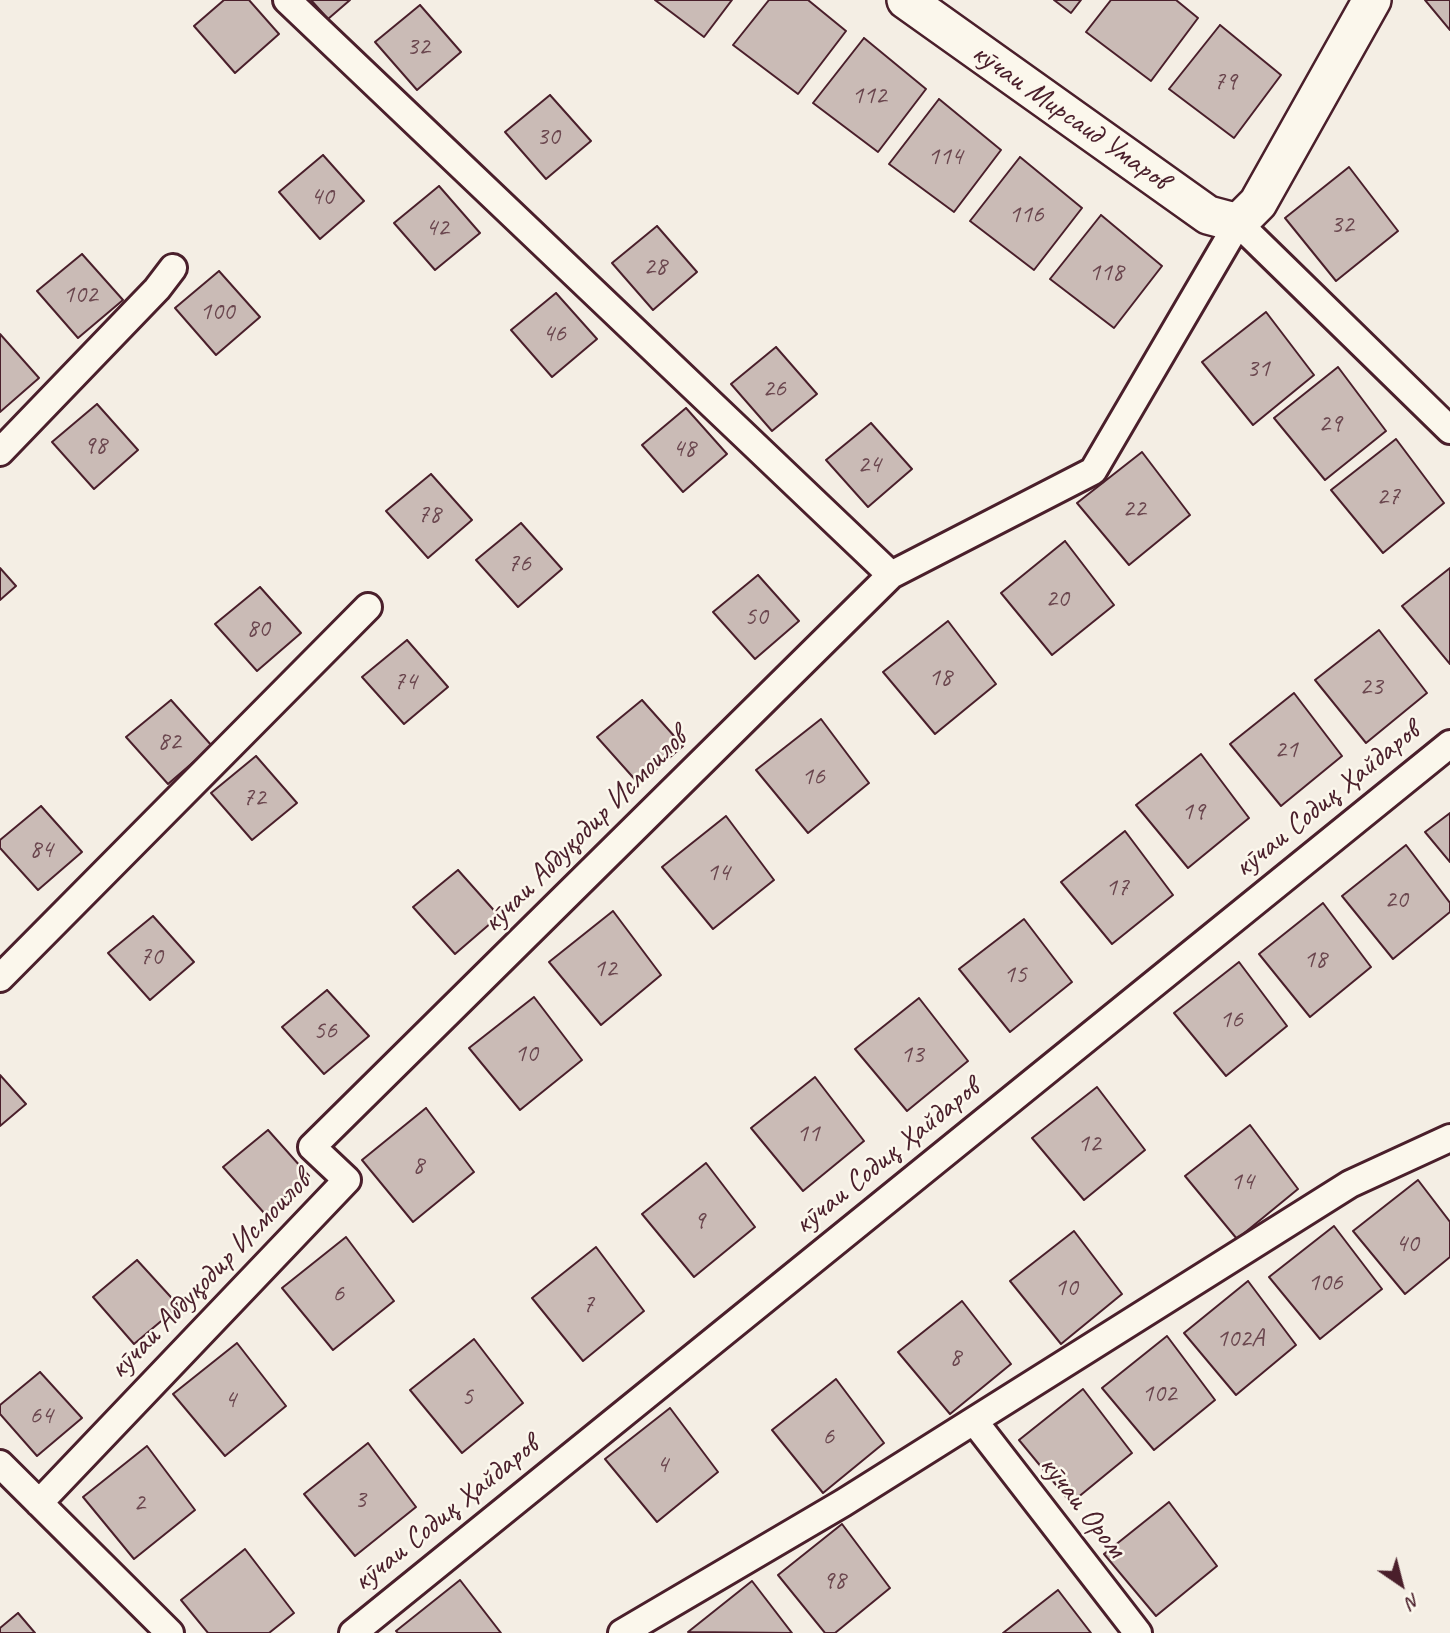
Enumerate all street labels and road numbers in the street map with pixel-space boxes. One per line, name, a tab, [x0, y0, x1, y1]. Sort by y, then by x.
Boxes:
street label: кӯчаи Мирсаид Умаров	[964, 36, 1176, 198]
street label: кӯчаи Содиқ Ҳайдаров	[1227, 714, 1427, 886]
street label: кӯчаи Абдуқодир Исмоилов	[475, 721, 695, 941]
street label: кӯчаи Содиқ Ҳайдаров	[787, 1071, 987, 1243]
street label: кӯчаи Абдуқодир Исмоилов	[102, 1165, 318, 1387]
street label: кӯчаи Содиқ Ҳайдаров	[346, 1428, 546, 1600]
street label: кӯчаи Ором	[1031, 1448, 1133, 1566]

